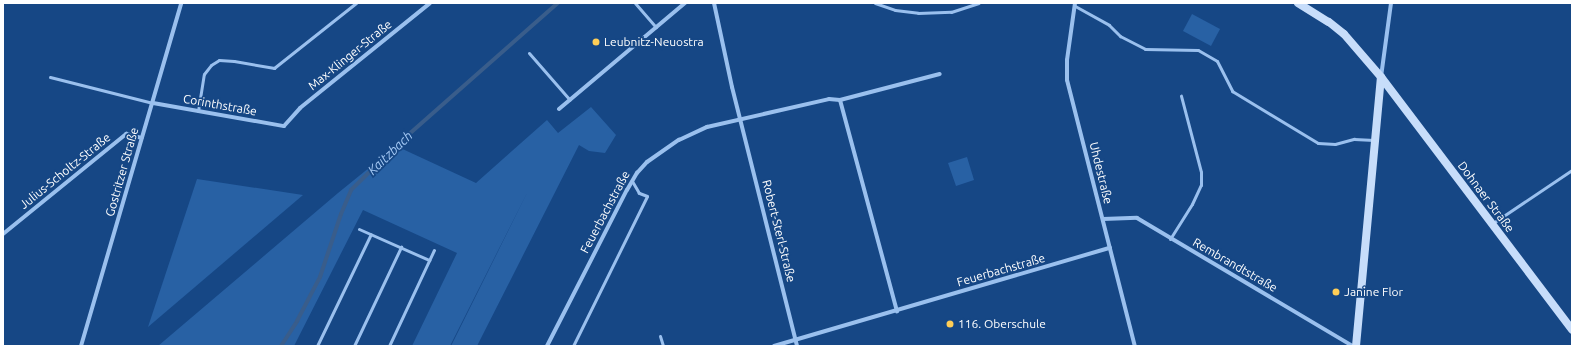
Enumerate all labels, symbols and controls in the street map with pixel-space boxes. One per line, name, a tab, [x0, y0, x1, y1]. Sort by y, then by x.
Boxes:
street label: Max-Klinger-Straße	[305, 17, 395, 93]
place label: Leubnitz-Neuostra	[604, 35, 704, 49]
marker: Leubnitz-Neuostra	[591, 37, 601, 47]
street label: Corinthstraße	[182, 91, 258, 119]
street label: Gostritzer Straße	[102, 126, 142, 218]
water label: Kaitzbach	[364, 128, 416, 178]
street label: Julius-Scholtz-Straße	[17, 130, 113, 212]
street label: Uhdestraße	[1086, 141, 1116, 205]
street label: Dohnaer Straße	[1455, 159, 1517, 235]
street label: Feuerbachstraße	[577, 168, 633, 256]
street label: Robert-Sterl-Straße	[759, 178, 799, 284]
street label: Rembrandtstraße	[1190, 235, 1280, 295]
street label: Feuerbachstraße	[955, 251, 1047, 289]
place label: Janine Flor	[1344, 285, 1403, 299]
marker: Janine Flor	[1331, 287, 1341, 297]
place label: 116. Oberschule	[958, 317, 1046, 331]
marker: 116. Oberschule	[945, 319, 955, 329]

